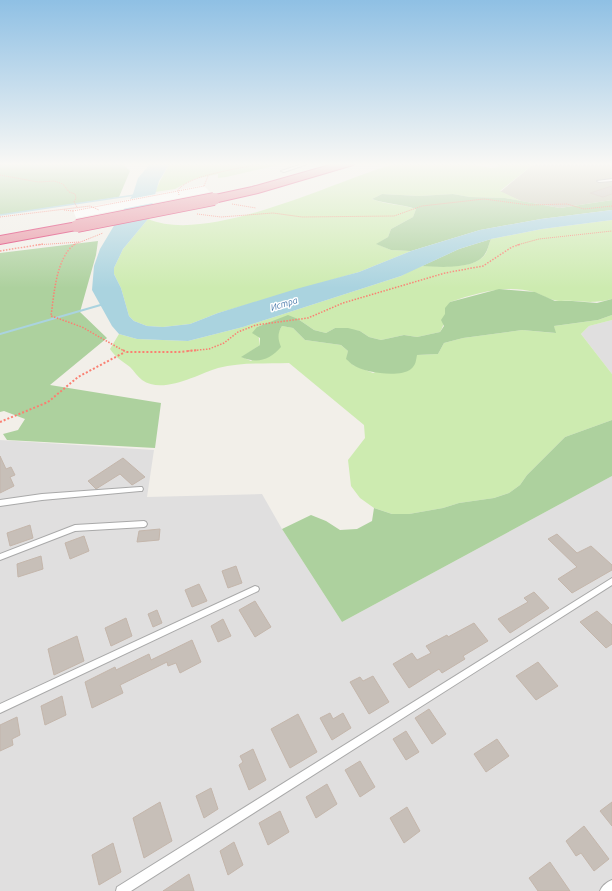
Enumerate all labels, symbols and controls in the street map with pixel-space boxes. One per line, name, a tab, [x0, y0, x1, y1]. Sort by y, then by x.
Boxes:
water label: Истра	[269, 295, 299, 313]

